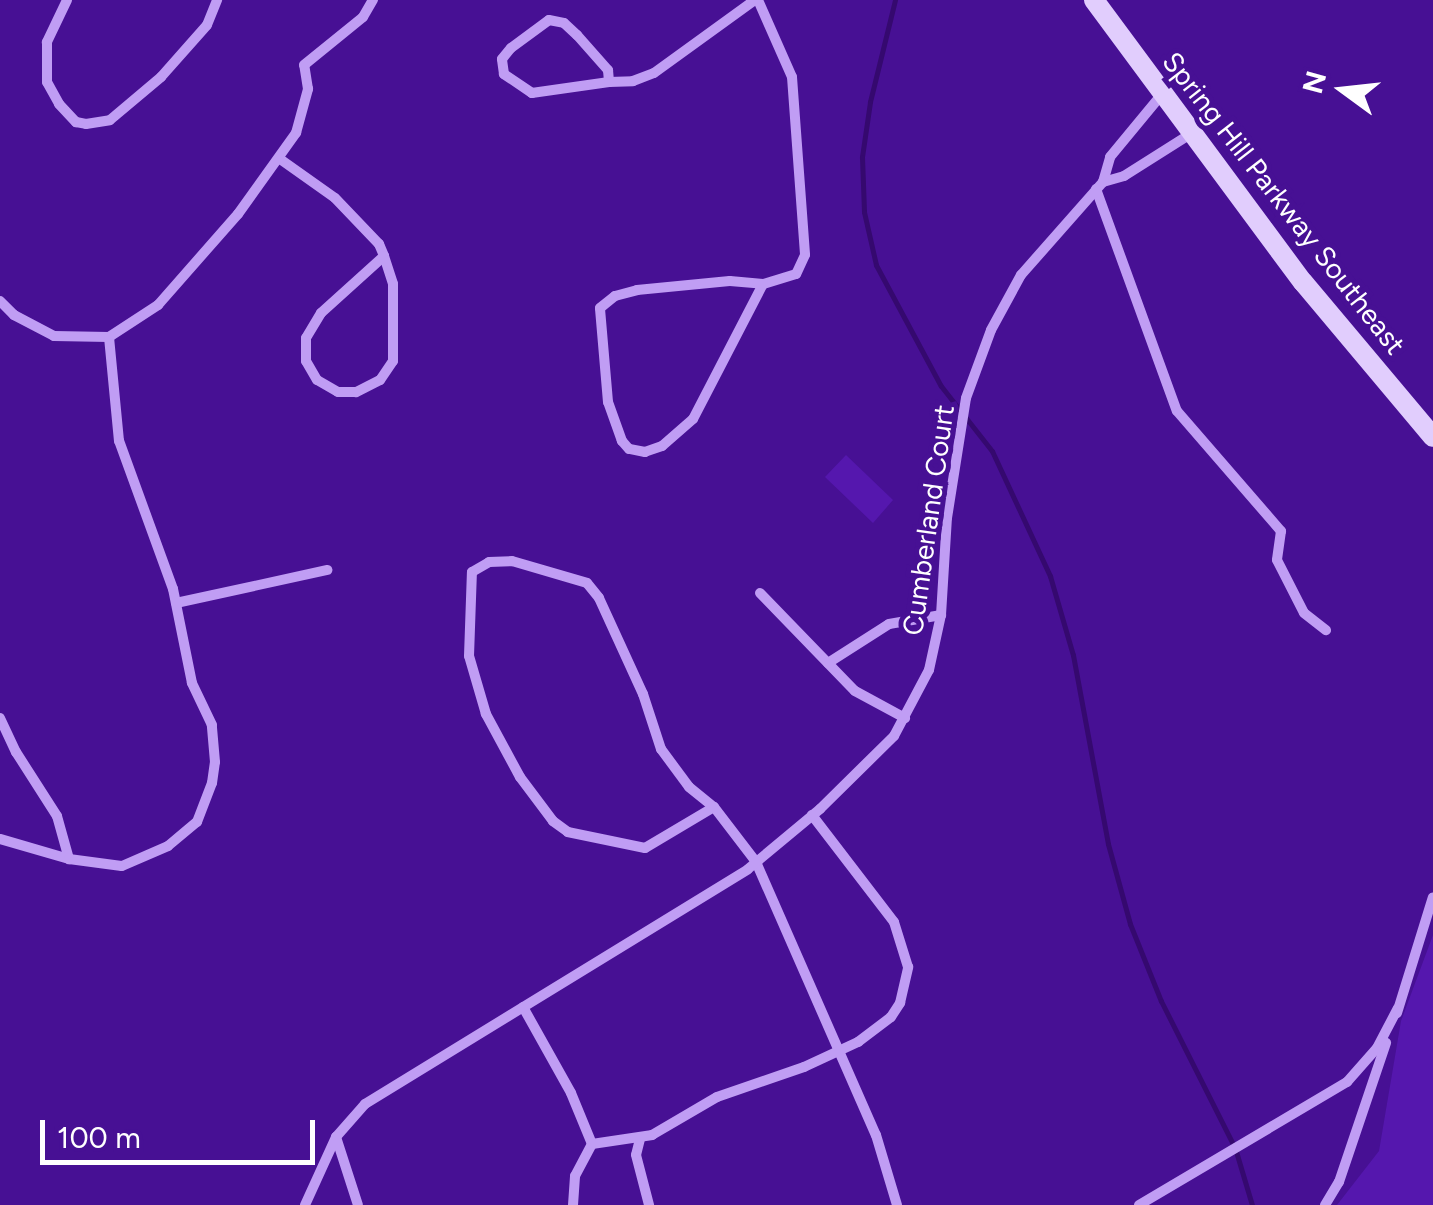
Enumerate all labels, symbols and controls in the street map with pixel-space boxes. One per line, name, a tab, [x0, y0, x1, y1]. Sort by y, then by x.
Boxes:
north arrow	[1293, 40, 1393, 140]
street label: Spring Hill Parkway Southeast	[1155, 45, 1413, 361]
text: N	[1295, 67, 1333, 97]
street label: Cumberland Court	[895, 403, 961, 637]
scale bar	[45, 1100, 320, 1162]
text: 100 m	[57, 1119, 141, 1156]

